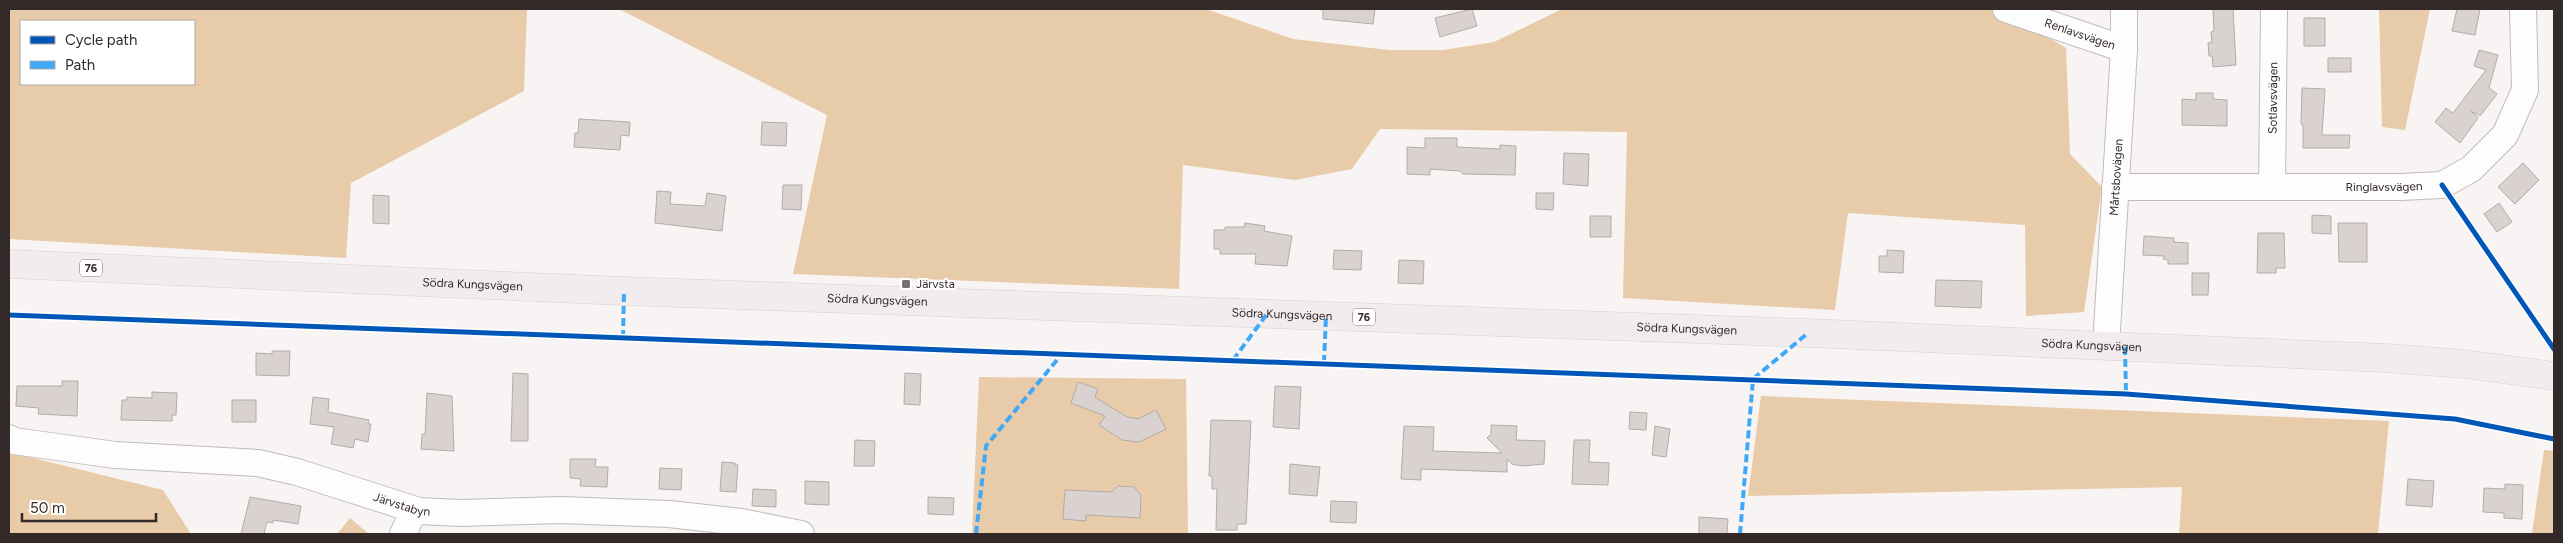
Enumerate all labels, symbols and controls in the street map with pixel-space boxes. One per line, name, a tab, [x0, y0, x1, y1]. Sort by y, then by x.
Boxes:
street label: Renlavsvägen	[2043, 16, 2117, 53]
legend	[20, 20, 195, 85]
text: Cycle path	[65, 31, 137, 49]
text: Path	[65, 56, 95, 74]
street label: Sotlavsvägen	[2266, 62, 2280, 134]
street label: Mårtsbovägen	[2107, 138, 2126, 216]
street label: Ringlavsvägen	[2345, 179, 2423, 194]
road number: 76	[80, 260, 102, 276]
street label: Södra Kungsvägen	[422, 275, 523, 294]
place label: Järvsta	[916, 277, 955, 291]
marker: Järvsta	[900, 278, 912, 290]
street label: Södra Kungsvägen	[827, 291, 928, 309]
street label: Södra Kungsvägen	[1231, 306, 1333, 323]
road number: 76	[1353, 308, 1375, 326]
street label: Södra Kungsvägen	[1636, 320, 1738, 337]
street label: Södra Kungsvägen	[2041, 336, 2142, 354]
scale bar	[22, 490, 156, 522]
street label: Järvstabyn	[372, 490, 431, 519]
text: 50 m	[30, 499, 65, 517]

